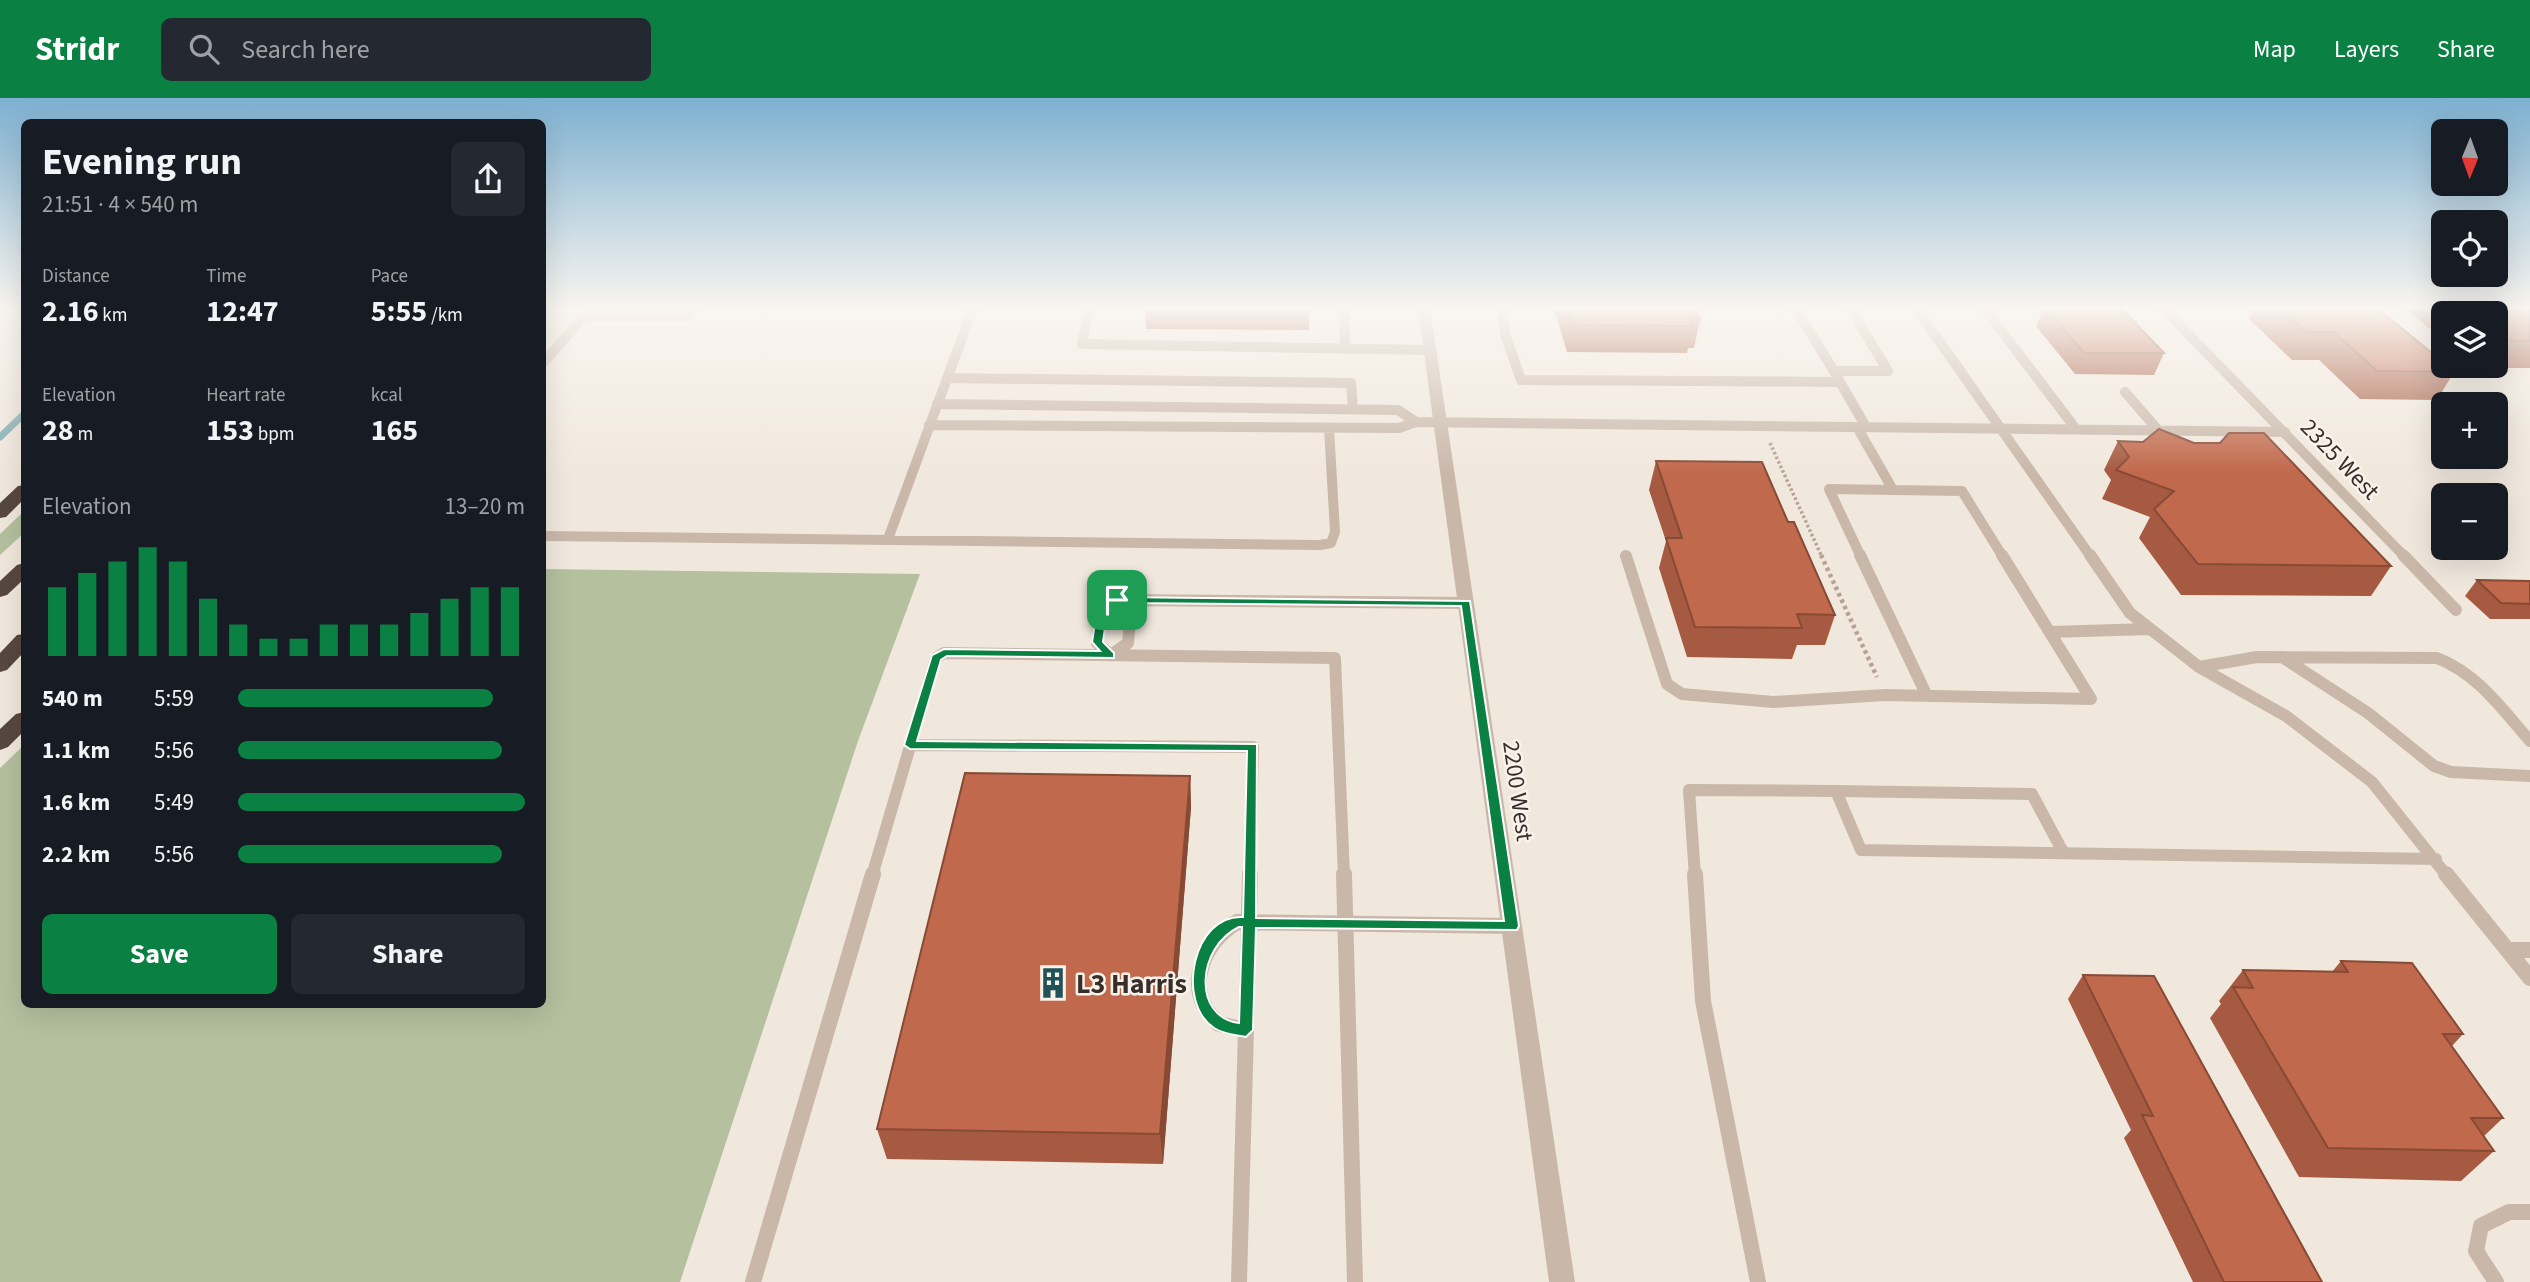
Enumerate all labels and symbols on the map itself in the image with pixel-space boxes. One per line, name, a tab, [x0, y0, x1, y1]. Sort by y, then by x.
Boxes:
north arrow	[2431, 119, 2508, 196]
street label: 2325 West	[2292, 411, 2387, 508]
pin	[1087, 570, 1147, 630]
street label: 2200 West	[1493, 739, 1542, 843]
place label: L3 Harris	[1076, 964, 1187, 1004]
building icon: L3 Harris	[1036, 966, 1070, 1000]

